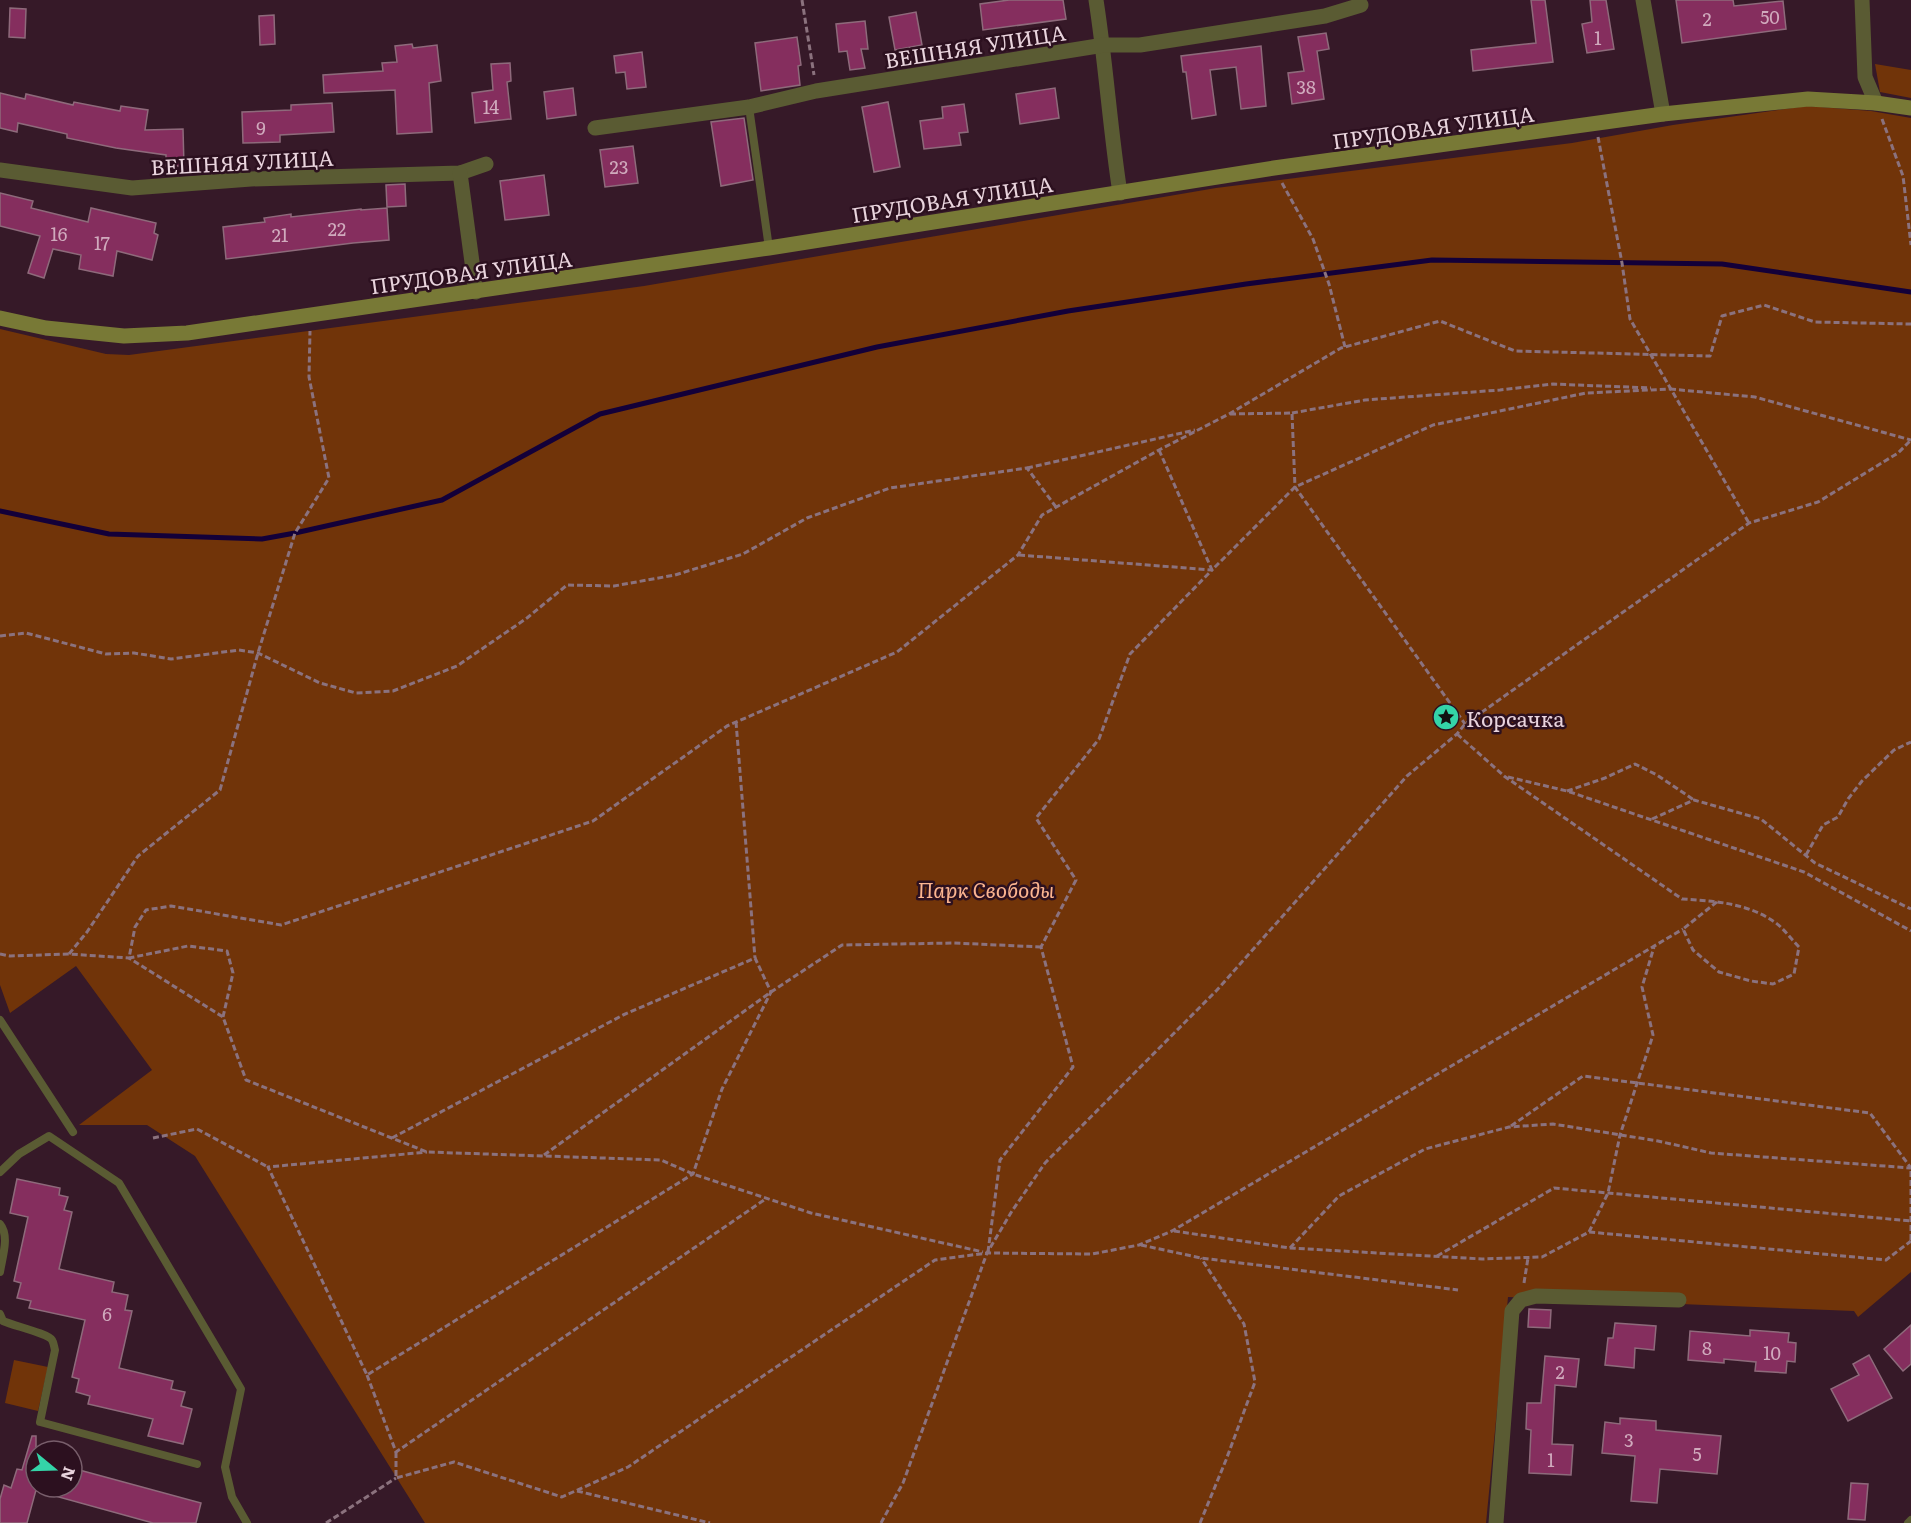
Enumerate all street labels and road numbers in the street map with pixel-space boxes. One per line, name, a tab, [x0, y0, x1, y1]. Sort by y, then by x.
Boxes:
street label: ВЕШНЯЯ УЛИЦА	[882, 15, 1068, 75]
street label: ПРУДОВАЯ УЛИЦА	[1330, 96, 1536, 156]
street label: ВЕШНЯЯ УЛИЦА	[150, 141, 335, 181]
street label: ПРУДОВАЯ УЛИЦА	[849, 167, 1055, 229]
street label: ПРУДОВАЯ УЛИЦА	[368, 241, 574, 301]

